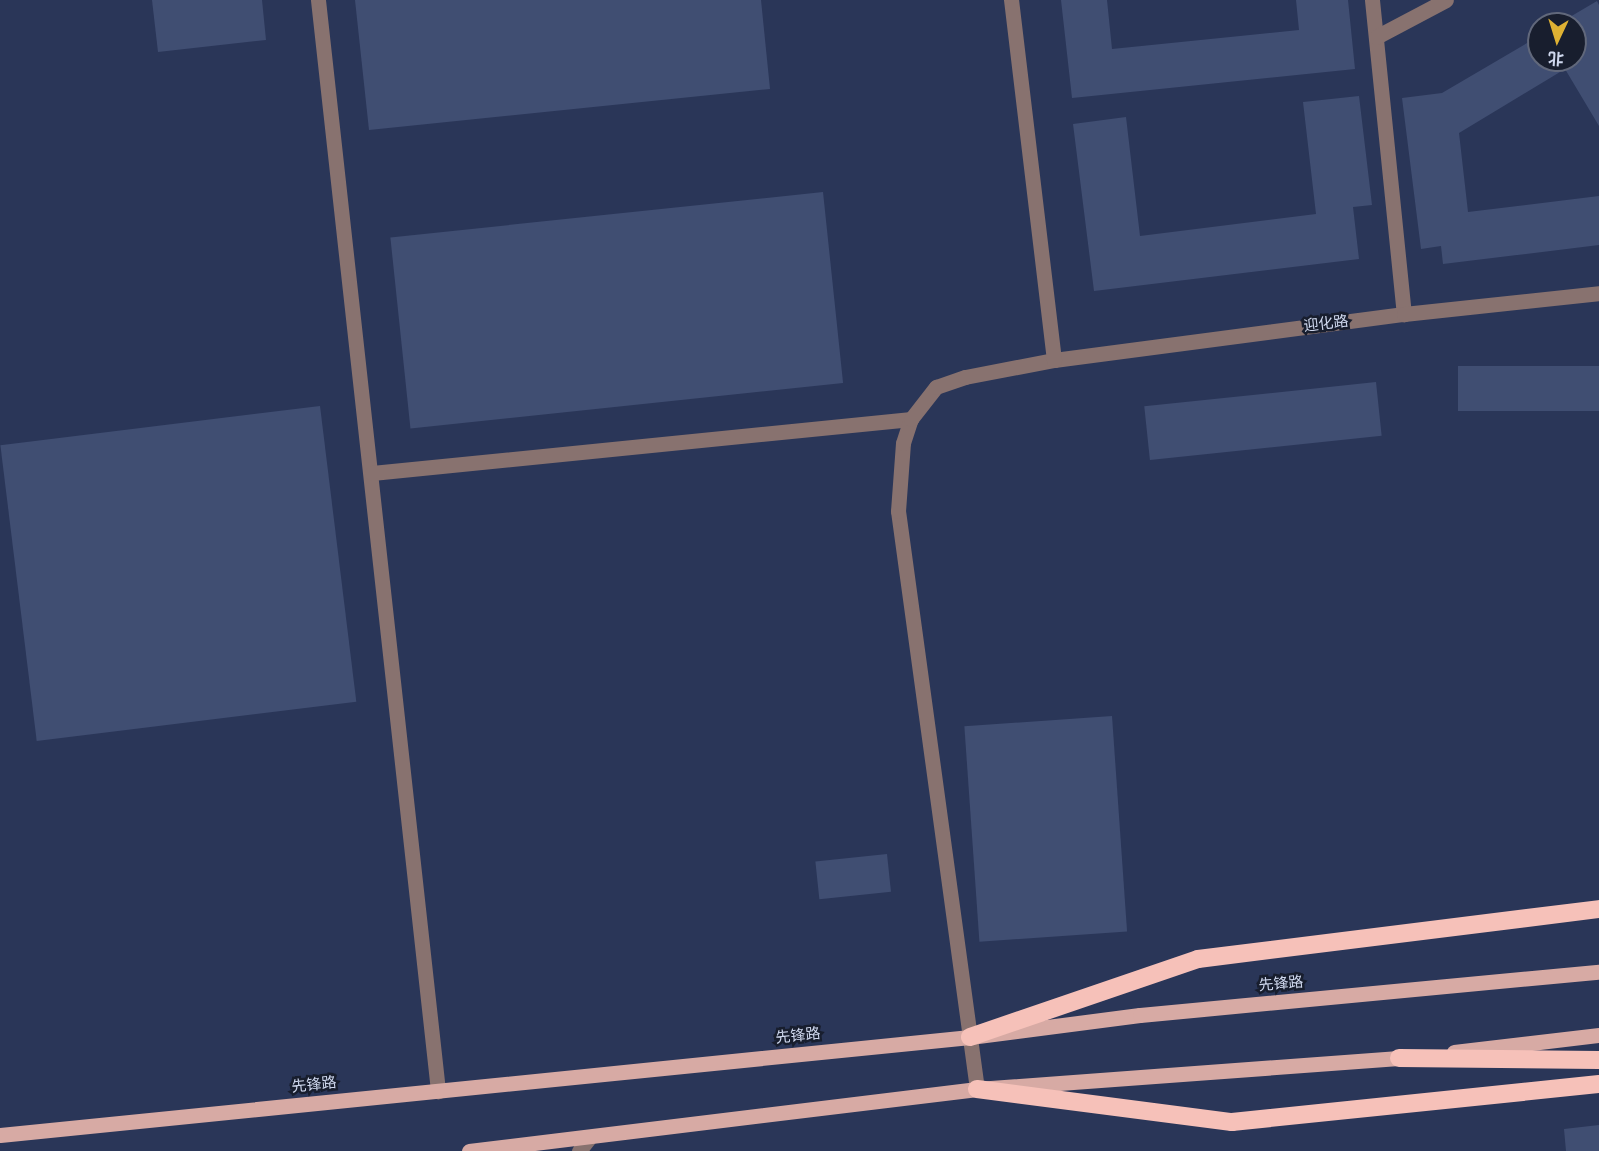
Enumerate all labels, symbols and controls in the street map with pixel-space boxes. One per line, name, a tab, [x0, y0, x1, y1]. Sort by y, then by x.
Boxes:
north arrow	[1527, 12, 1587, 72]
text: 北	[1547, 48, 1565, 68]
street label: 迎化路	[1303, 312, 1349, 336]
street label: 先锋路	[1258, 973, 1304, 995]
street label: 先锋路	[775, 1025, 821, 1047]
street label: 先锋路	[291, 1074, 337, 1096]

